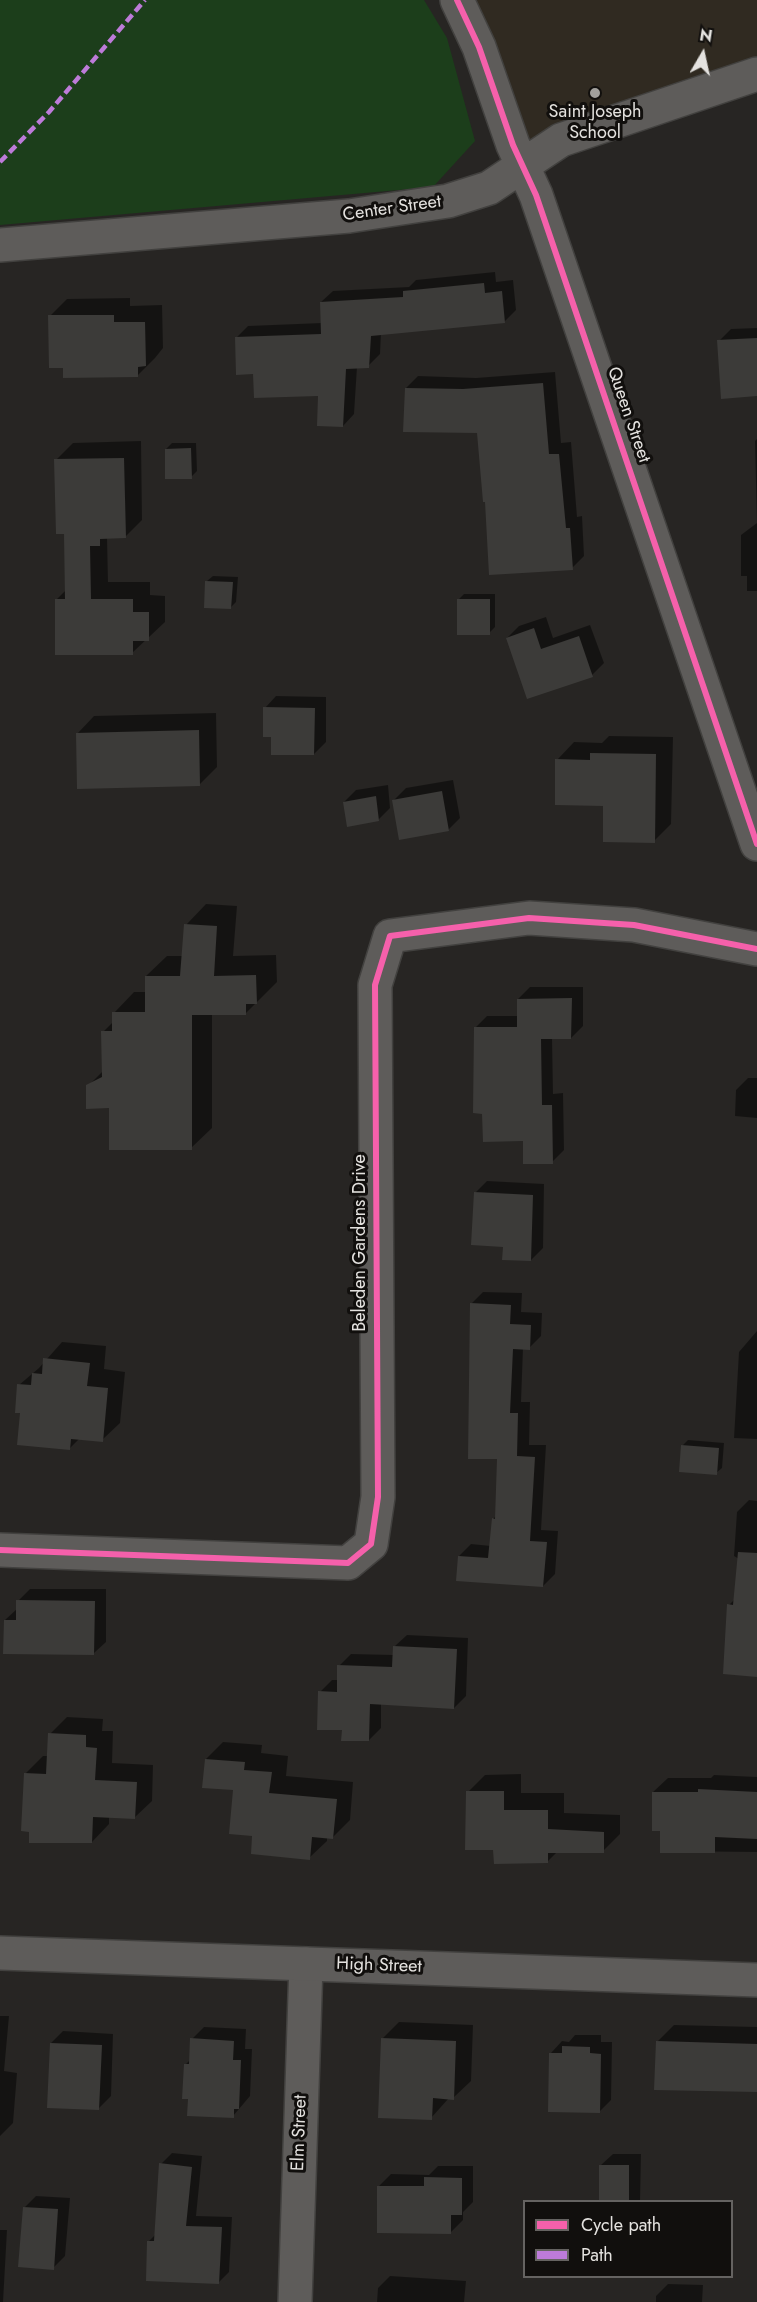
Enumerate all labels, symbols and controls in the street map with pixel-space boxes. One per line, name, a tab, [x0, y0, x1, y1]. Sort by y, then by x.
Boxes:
text: N	[698, 23, 714, 48]
north arrow	[673, 24, 733, 84]
marker: Saint Joseph School	[588, 86, 602, 100]
place label: Saint Joseph School	[549, 102, 641, 144]
street label: Center Street	[341, 191, 443, 227]
street label: Queen Street	[602, 364, 654, 466]
street label: Beleden Gardens Drive	[350, 1154, 372, 1332]
street label: High Street	[336, 1954, 422, 1978]
street label: Elm Street	[288, 2094, 312, 2172]
legend	[523, 2200, 733, 2278]
text: Cycle path	[581, 2212, 661, 2238]
text: Path	[581, 2242, 613, 2268]

